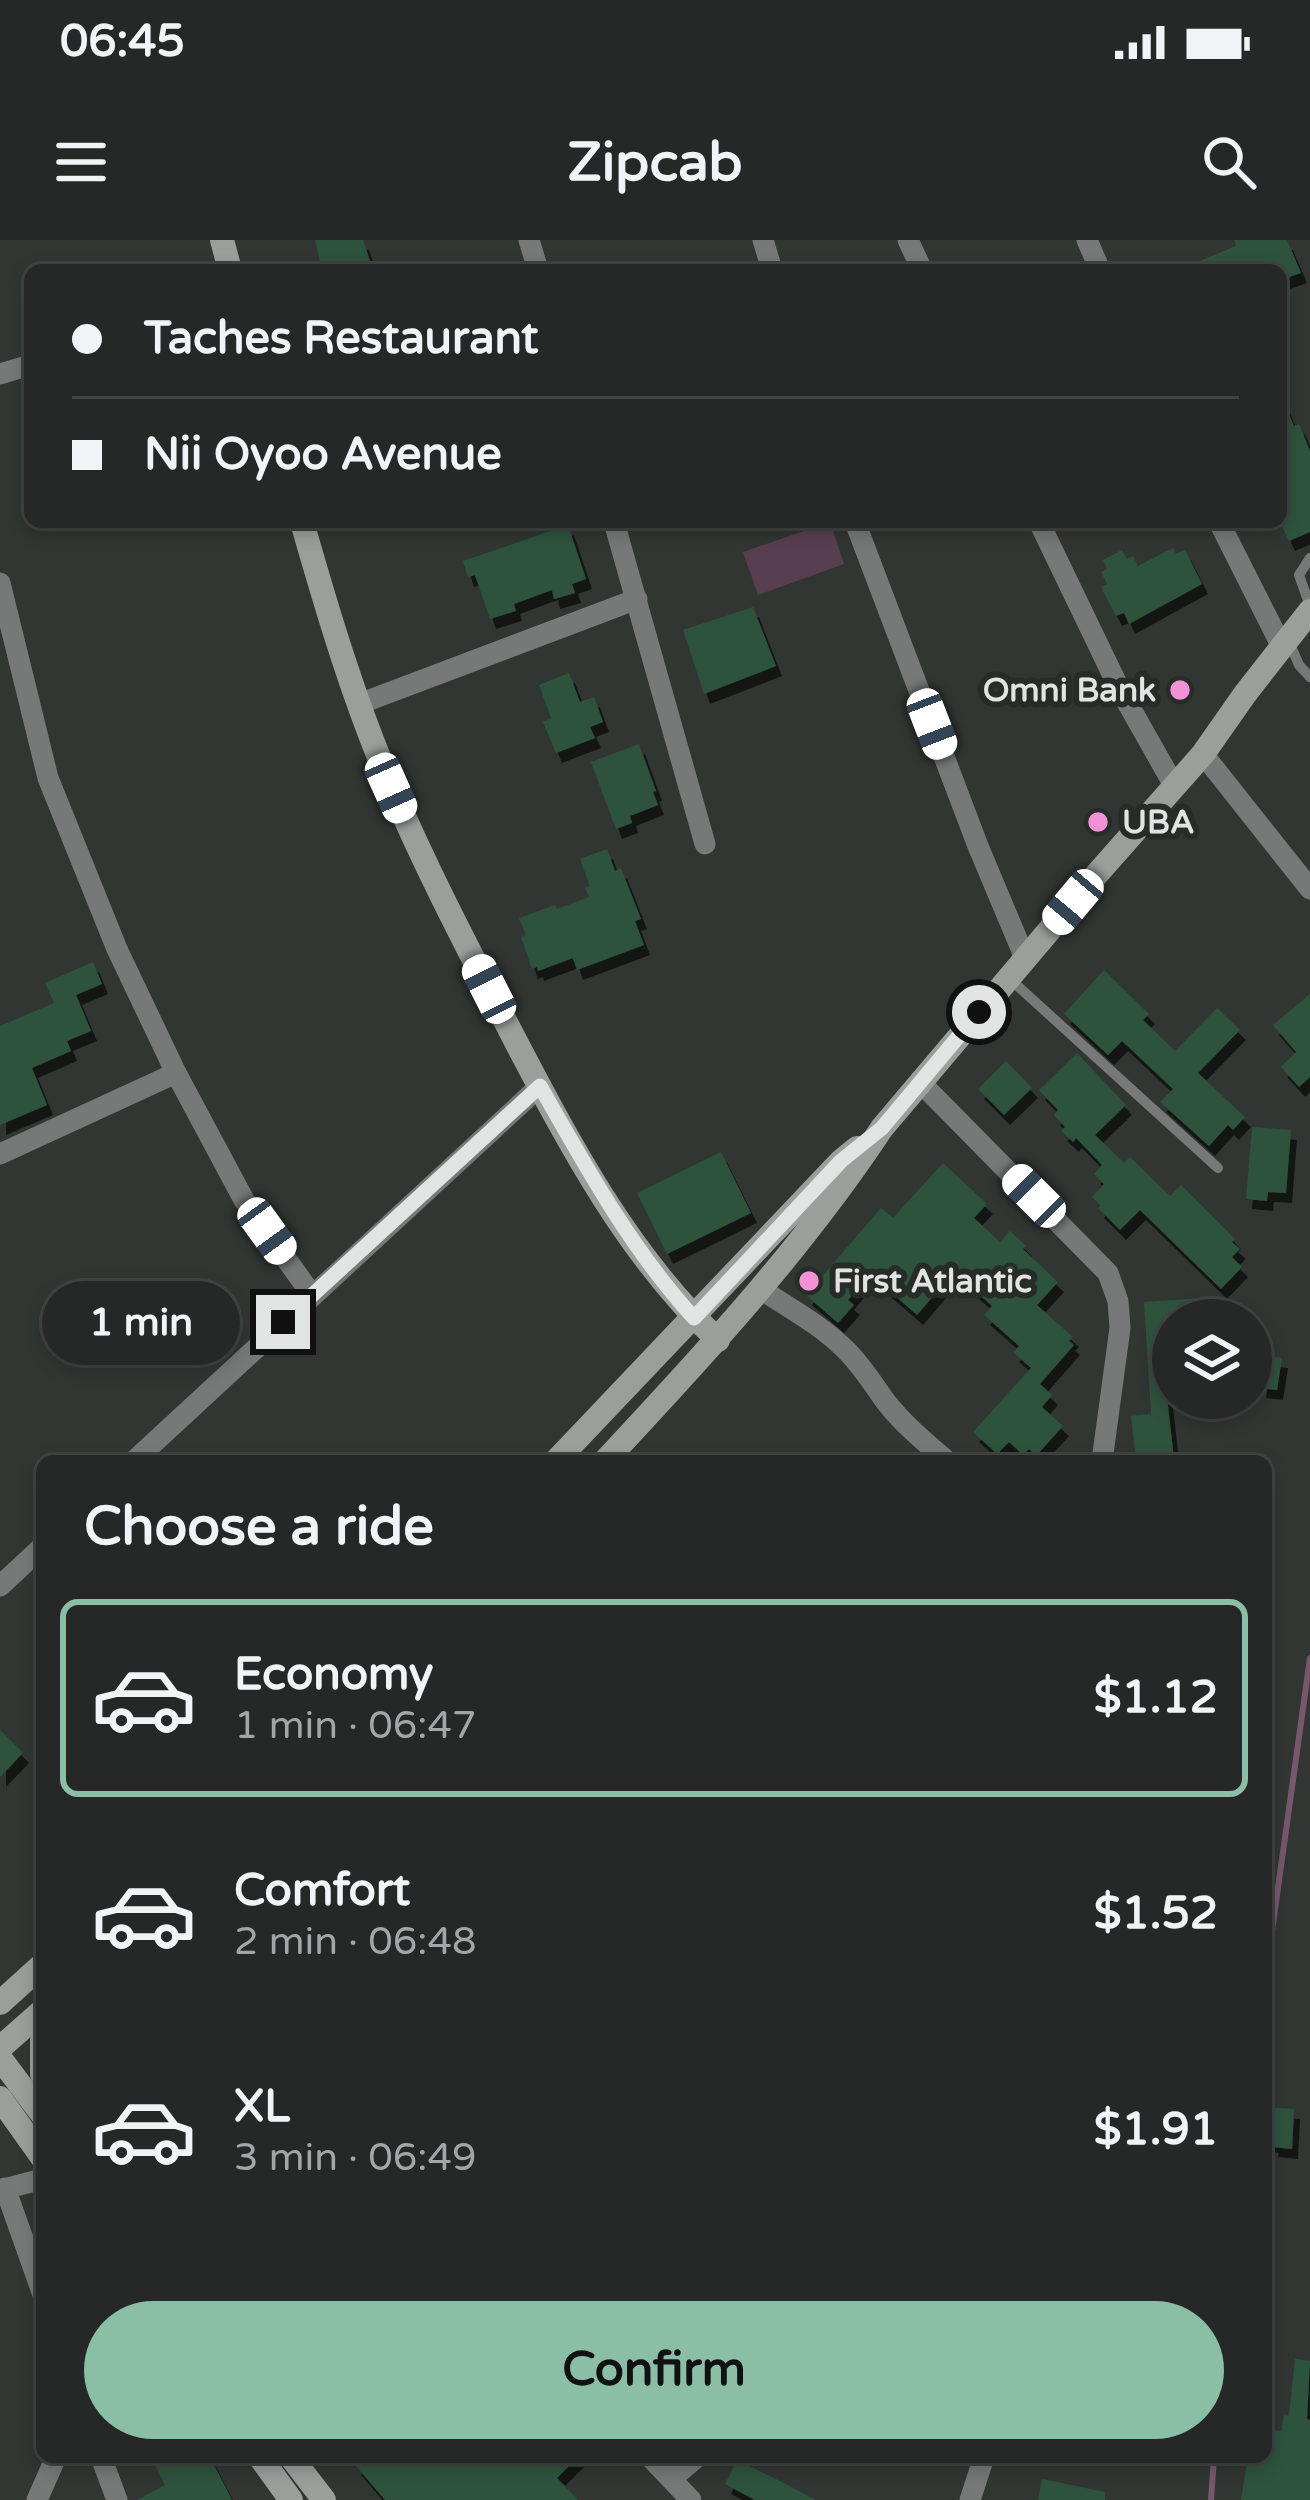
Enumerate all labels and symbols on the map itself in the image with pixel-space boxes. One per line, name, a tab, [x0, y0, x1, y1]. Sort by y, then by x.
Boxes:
place label: Omni Bank	[983, 671, 1156, 710]
marker: Omni Bank	[1167, 677, 1193, 703]
car	[902, 684, 962, 764]
car	[360, 748, 422, 828]
place label: UBA	[1122, 803, 1195, 842]
marker: UBA	[1085, 809, 1111, 835]
car	[1036, 863, 1110, 941]
car	[457, 949, 521, 1029]
route start	[952, 985, 1006, 1039]
car	[996, 1158, 1072, 1234]
car	[231, 1191, 303, 1271]
place label: First Atlantic	[833, 1262, 1032, 1301]
marker: First Atlantic	[796, 1268, 822, 1294]
callout: 1 min	[43, 1280, 241, 1364]
route end	[256, 1295, 310, 1349]

